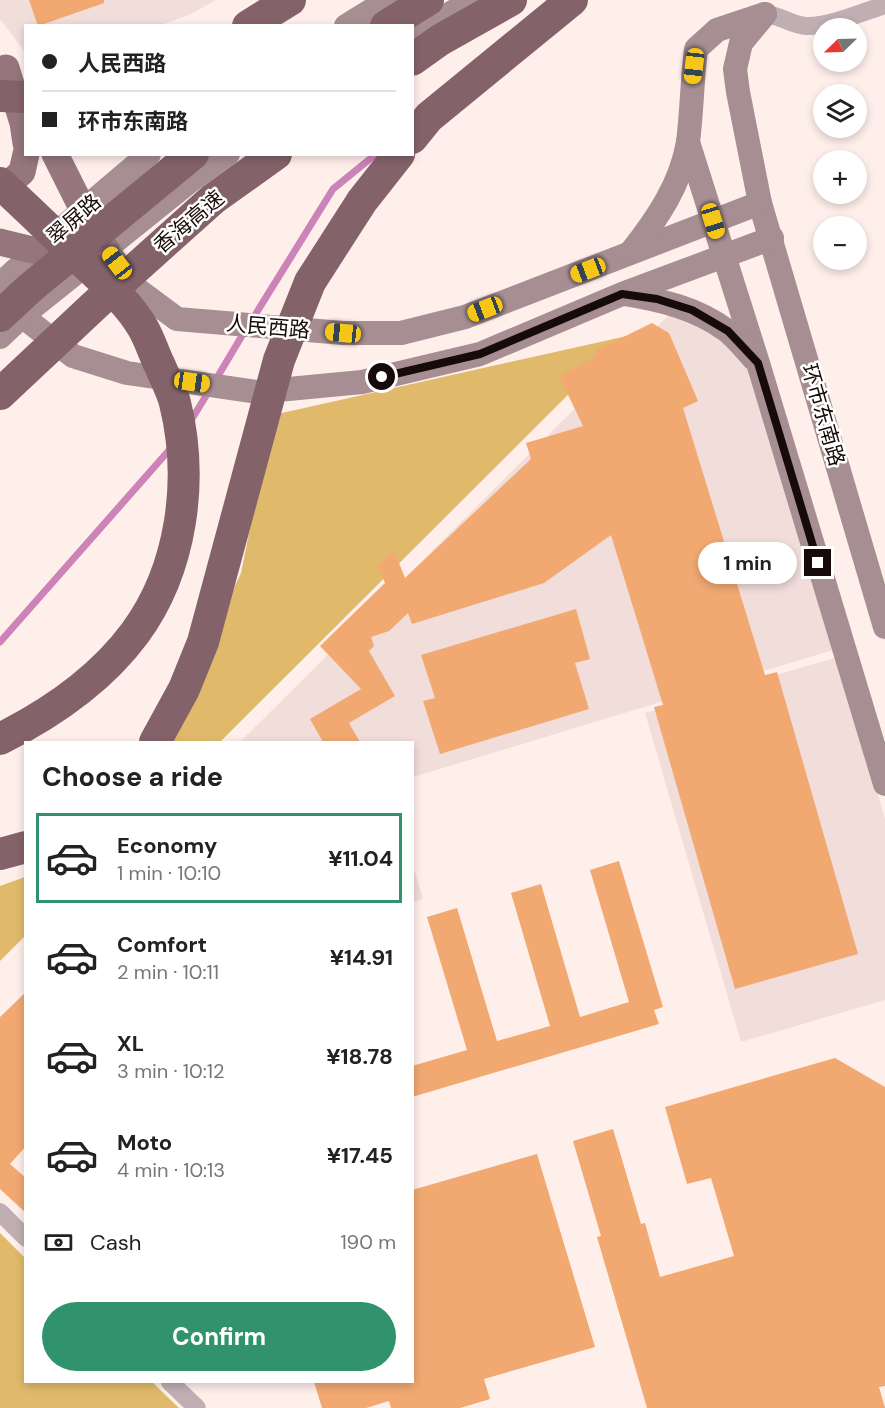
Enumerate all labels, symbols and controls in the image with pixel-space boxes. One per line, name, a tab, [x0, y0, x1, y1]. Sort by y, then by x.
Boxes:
north arrow	[813, 18, 867, 72]
map controls	[813, 18, 867, 270]
car	[683, 47, 705, 85]
text: 人民西路	[78, 49, 166, 78]
button: layers	[813, 84, 867, 138]
text: 环市东南路	[78, 107, 188, 136]
button: +	[813, 150, 867, 204]
street label: 香海高速	[148, 184, 230, 260]
street label: 翠屏路	[41, 188, 107, 250]
car	[699, 201, 727, 241]
button: −	[813, 216, 867, 270]
car	[99, 243, 135, 283]
car	[568, 255, 608, 285]
car	[465, 294, 505, 324]
street label: 人民西路	[225, 309, 311, 345]
car	[324, 322, 362, 344]
street label: 环市东南路	[795, 361, 851, 469]
route start	[368, 363, 395, 390]
car	[173, 371, 211, 393]
callout: 1 min	[698, 542, 797, 584]
route end	[804, 549, 831, 576]
text: 1 min	[723, 550, 772, 576]
text: Choose a ride	[42, 759, 223, 794]
icon: car	[45, 831, 99, 885]
text: Economy	[117, 831, 217, 860]
text: ¥11.04	[328, 844, 393, 873]
text: 1 min · 10:10	[117, 860, 221, 886]
icon: car	[45, 930, 99, 984]
text: Comfort	[117, 930, 207, 959]
text: ¥14.91	[330, 943, 393, 972]
text: 2 min · 10:11	[117, 959, 219, 985]
icon: car	[45, 1029, 99, 1083]
text: XL	[117, 1029, 144, 1058]
text: ¥18.78	[326, 1042, 393, 1071]
text: 3 min · 10:12	[117, 1058, 225, 1084]
icon: car	[45, 1128, 99, 1182]
text: Moto	[117, 1128, 172, 1157]
text: ¥17.45	[327, 1141, 393, 1170]
text: 4 min · 10:13	[117, 1157, 225, 1183]
icon: cash	[42, 1226, 75, 1259]
text: Cash	[90, 1228, 141, 1257]
text: 190 m	[340, 1229, 396, 1255]
button: Confirm	[42, 1302, 396, 1371]

